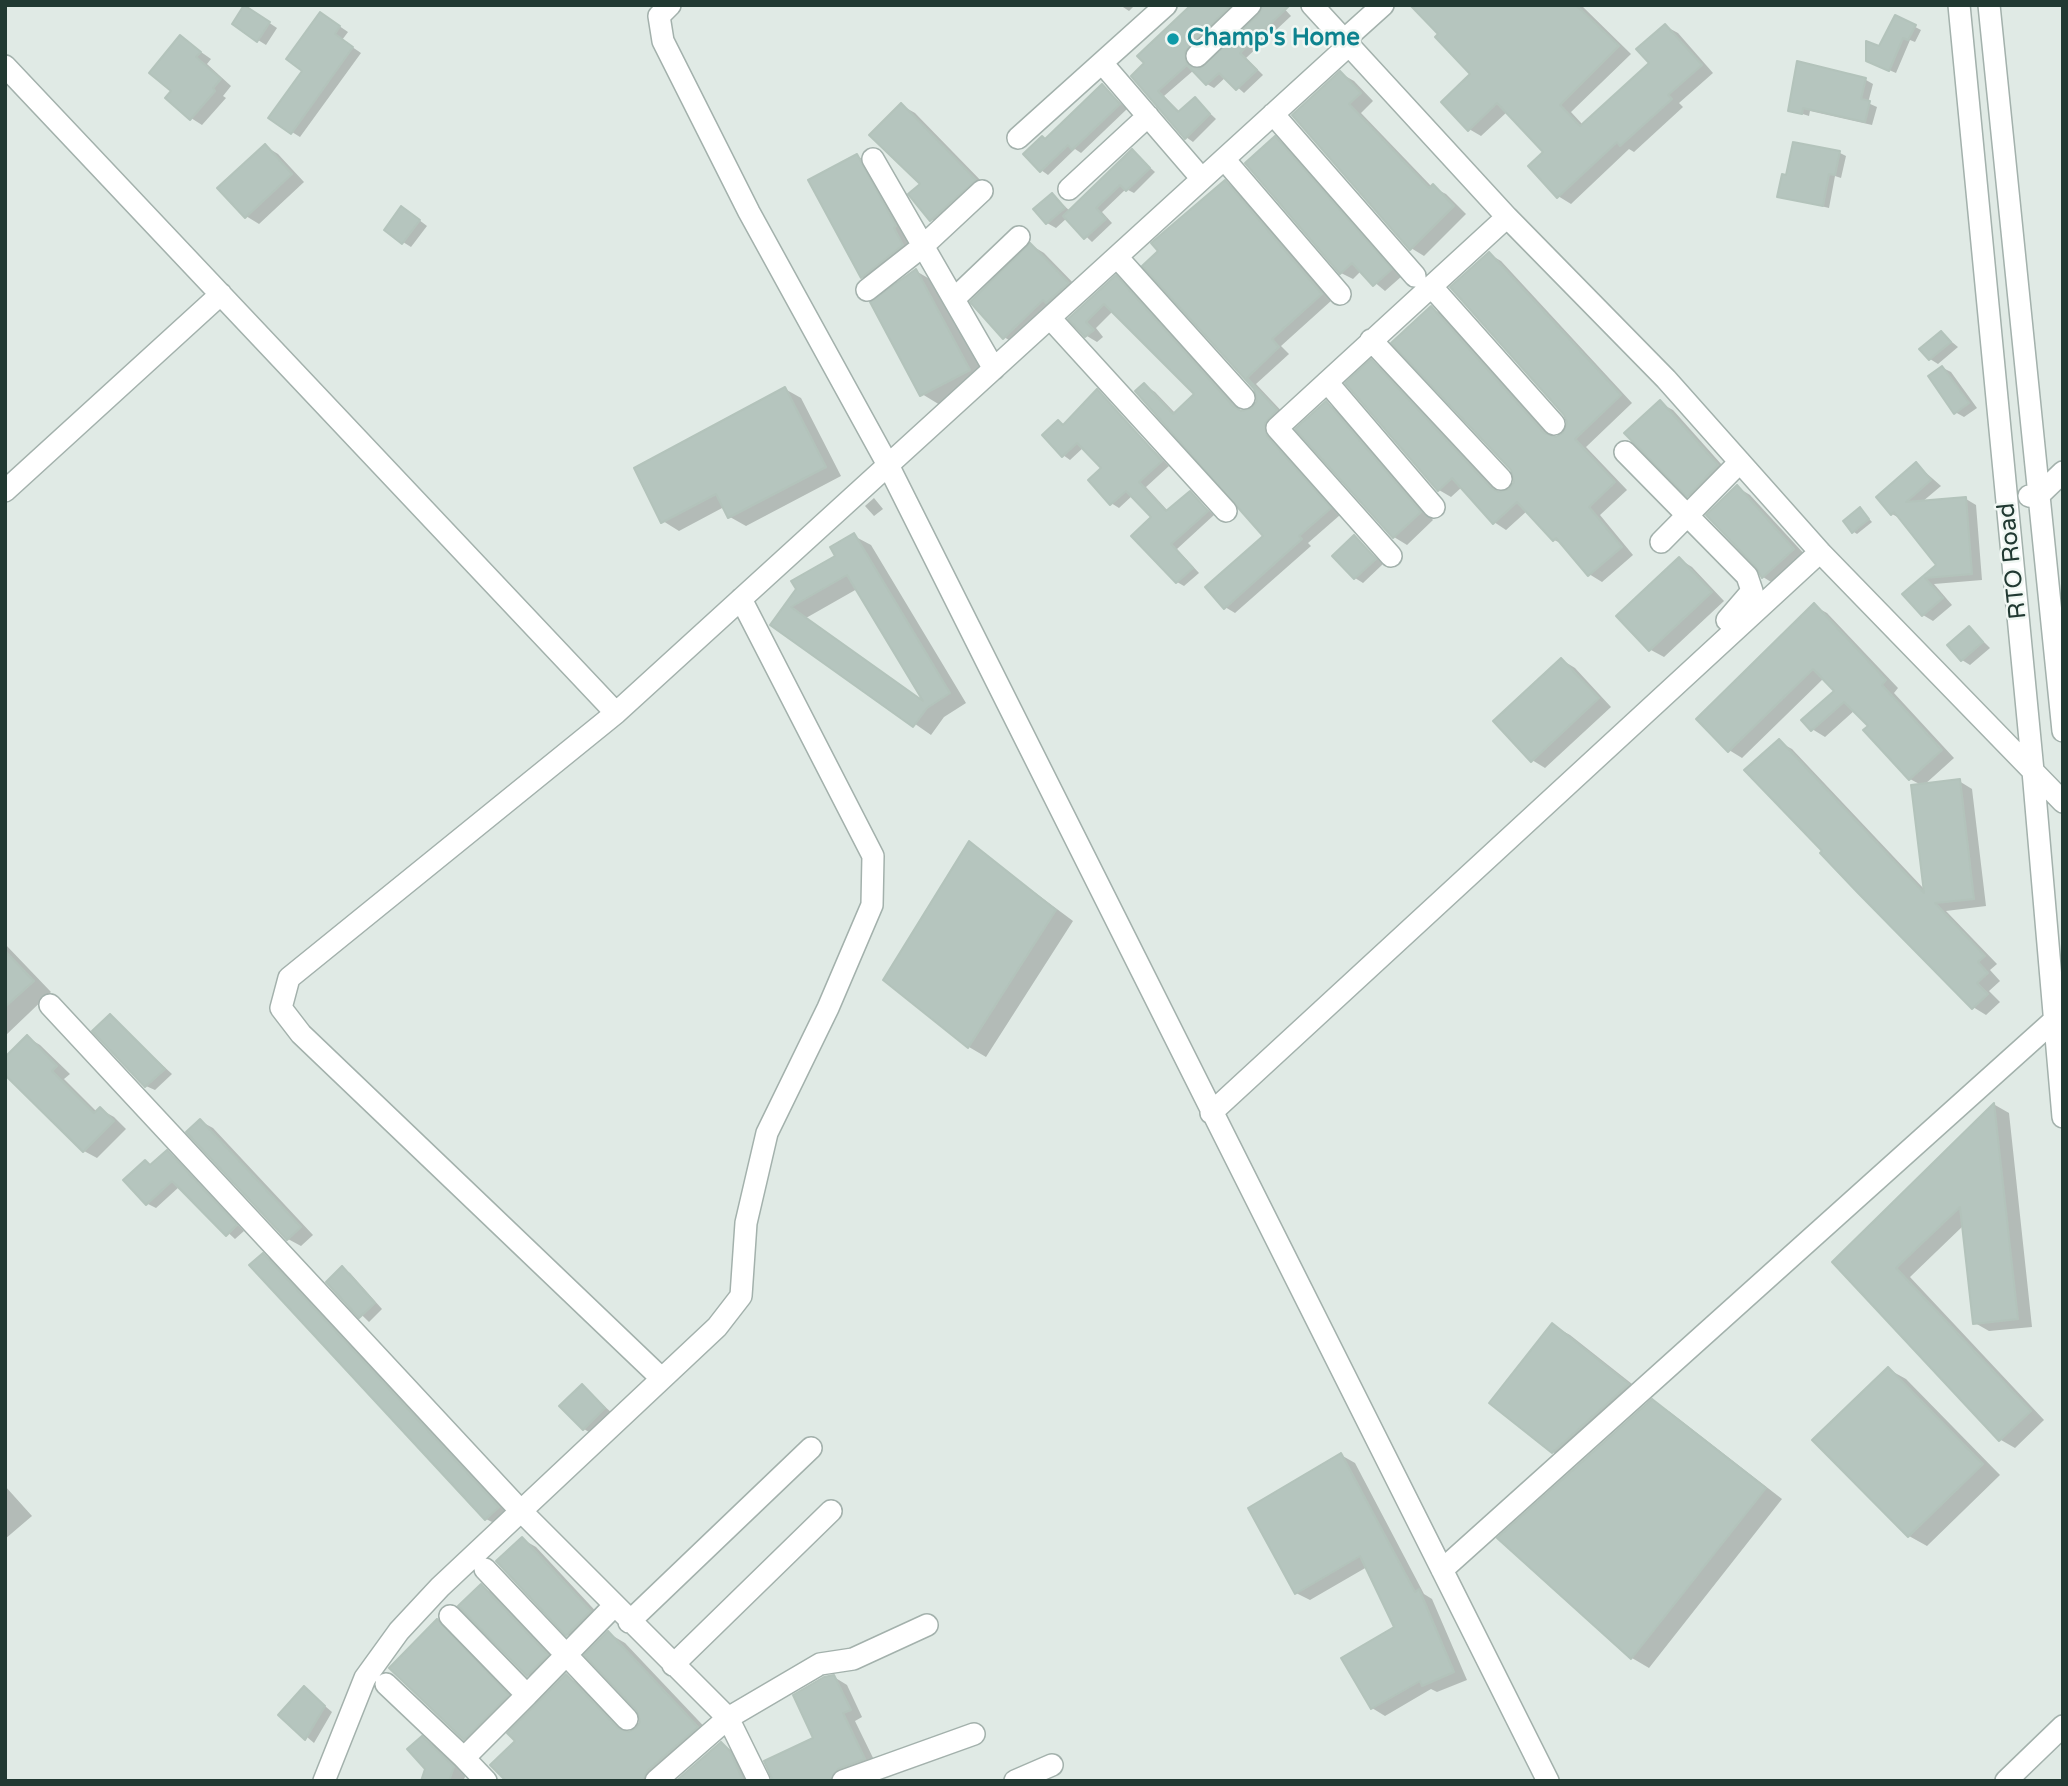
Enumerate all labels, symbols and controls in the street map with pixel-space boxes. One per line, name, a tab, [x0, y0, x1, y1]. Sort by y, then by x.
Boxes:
place label: Champ's Home	[1187, 25, 1360, 53]
marker: Champ's Home	[1165, 31, 1181, 47]
street label: RTO Road	[1993, 501, 2033, 621]

